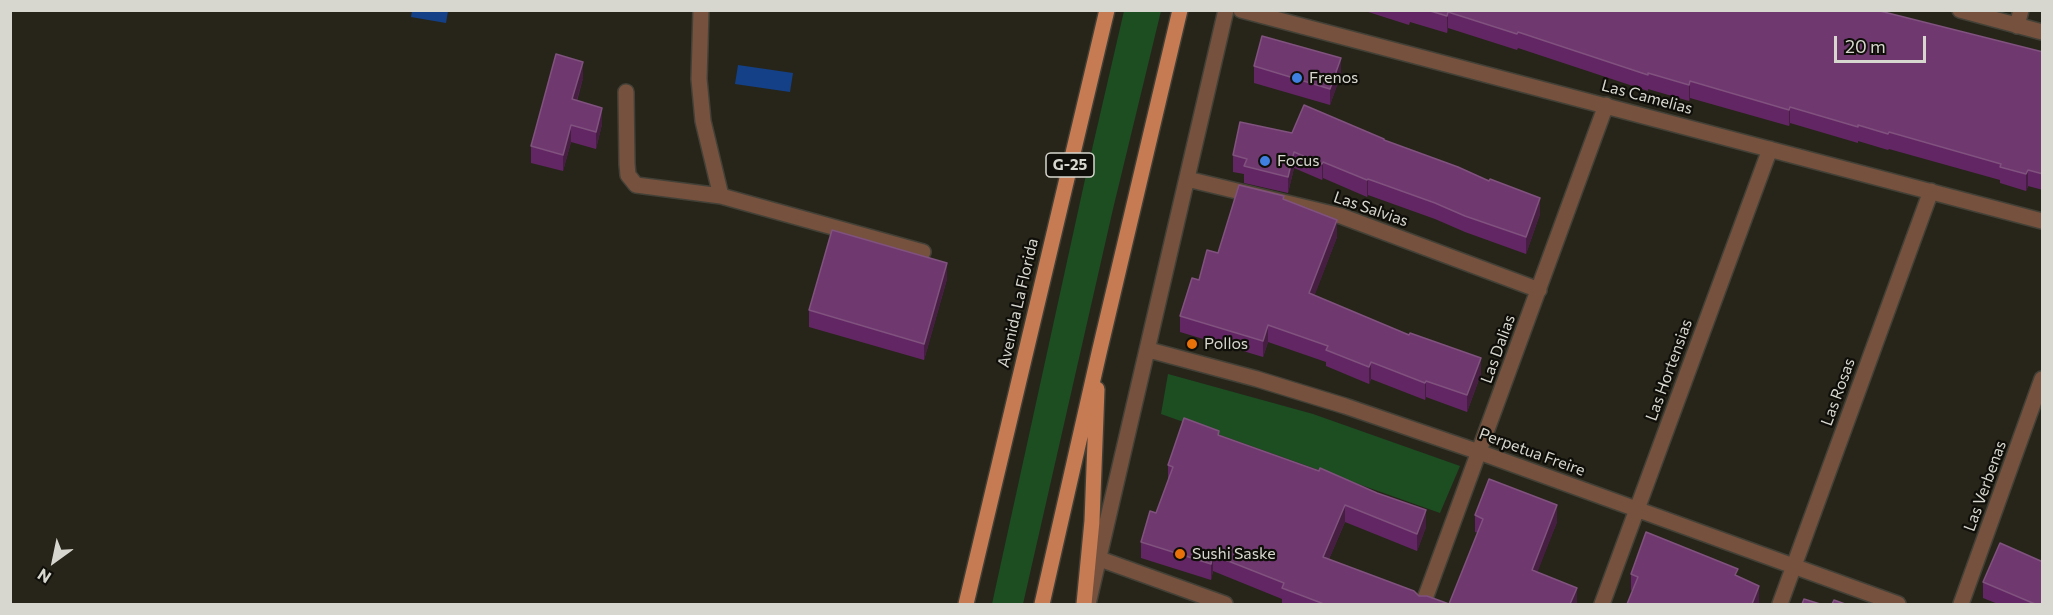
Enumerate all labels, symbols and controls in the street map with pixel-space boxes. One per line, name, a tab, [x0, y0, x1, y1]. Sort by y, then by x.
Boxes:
scale bar	[1837, 24, 1928, 62]
text: 20 m	[1845, 35, 1886, 57]
place label: Frenos	[1309, 68, 1358, 88]
marker: Frenos	[1290, 71, 1304, 85]
street label: Las Camelias	[1599, 76, 1695, 118]
place label: Focus	[1277, 151, 1320, 171]
road number: G-25	[1046, 153, 1094, 177]
marker: Focus	[1258, 154, 1272, 168]
street label: Las Salvias	[1331, 187, 1411, 231]
street label: Avenida La Florida	[994, 236, 1042, 370]
street label: Las Dalias	[1477, 312, 1519, 386]
street label: Las Hortensias	[1642, 316, 1696, 424]
place label: Pollos	[1204, 334, 1248, 354]
marker: Pollos	[1185, 337, 1199, 351]
street label: Las Rosas	[1817, 356, 1859, 428]
street label: Perpetua Freire	[1476, 424, 1588, 480]
street label: Las Verbenas	[1960, 438, 2010, 534]
north arrow	[24, 531, 84, 591]
place label: Sushi Saske	[1192, 544, 1276, 564]
marker: Sushi Saske	[1173, 547, 1187, 561]
text: N	[34, 565, 54, 588]

